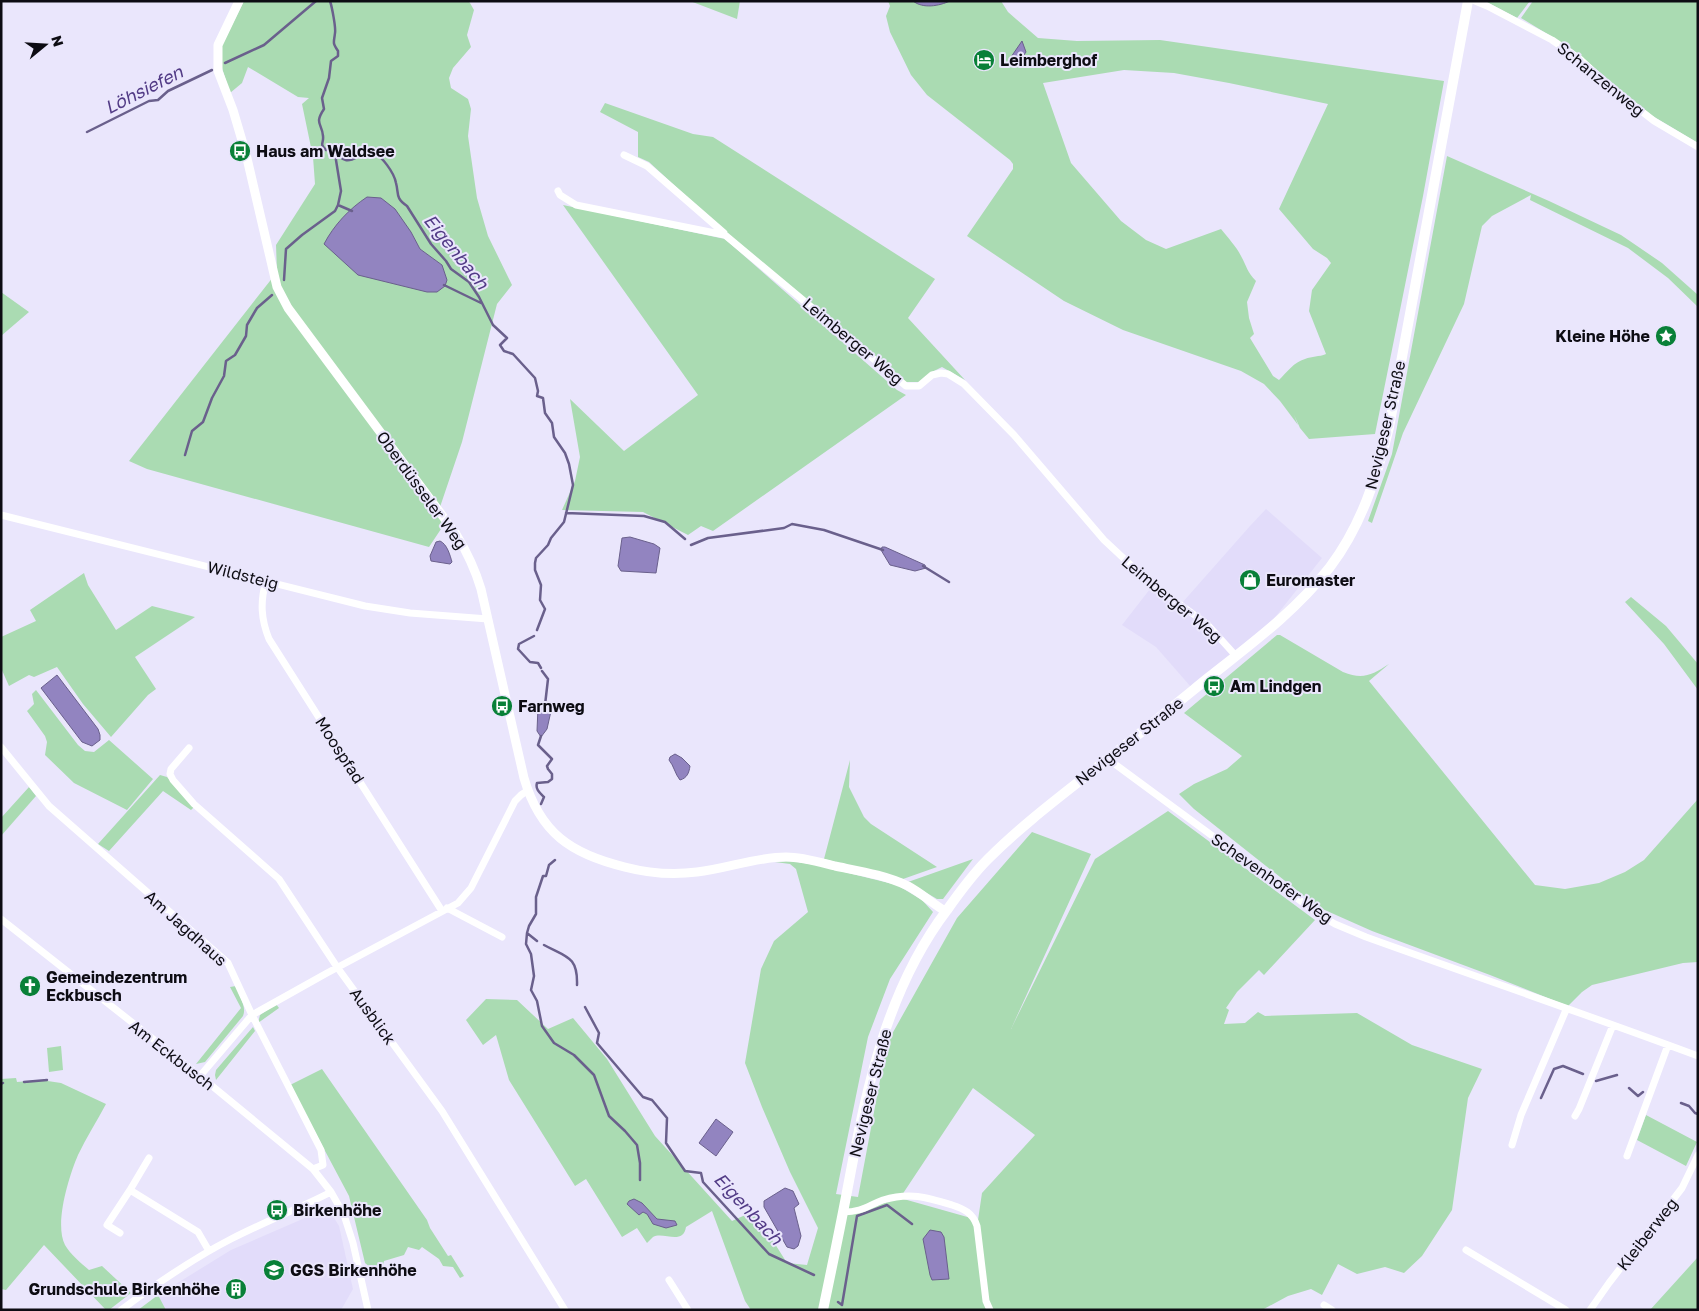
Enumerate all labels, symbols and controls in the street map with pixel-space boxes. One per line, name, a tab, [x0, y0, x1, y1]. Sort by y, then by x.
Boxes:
north arrow	[20, 20, 70, 70]
text: N	[48, 33, 68, 49]
street label: Schanzenweg	[1553, 38, 1649, 120]
hotel icon: Leimberghof	[972, 48, 996, 72]
place label: Leimberghof	[1000, 50, 1097, 70]
water label: Löhsiefen	[101, 60, 187, 118]
bus stop icon: Haus am Waldsee	[228, 139, 252, 163]
place label: Haus am Waldsee	[256, 141, 395, 161]
water label: Eigenbach	[420, 209, 494, 294]
street label: Leimberger Weg	[799, 293, 907, 389]
place icon: Kleine Höhe	[1654, 324, 1678, 348]
place label: Kleine Höhe	[1555, 326, 1650, 346]
street label: Nevigeser Straße	[1360, 359, 1410, 491]
street label: Oberdüsseler Weg	[372, 427, 472, 553]
street label: Leimberger Weg	[1118, 551, 1226, 647]
street label: Wildsteig	[205, 556, 281, 594]
shop icon: Euromaster	[1238, 568, 1262, 592]
place label: Euromaster	[1266, 570, 1355, 590]
bus stop icon: Am Lindgen	[1202, 674, 1226, 698]
place label: Am Lindgen	[1230, 676, 1321, 696]
street label: Nevigeser Straße	[1071, 693, 1187, 789]
bus stop icon: Farnweg	[490, 694, 514, 718]
place label: Farnweg	[518, 696, 585, 716]
street label: Moospfad	[311, 713, 369, 787]
street label: Schevenhofer Weg	[1207, 829, 1337, 927]
street label: Am Jagdhaus	[141, 886, 231, 970]
place label: Gemeindezentrum Eckbusch	[46, 967, 187, 1005]
church icon: Gemeindezentrum Eckbusch	[18, 974, 42, 998]
street label: Ausblick	[346, 984, 400, 1048]
street label: Am Eckbusch	[125, 1015, 219, 1095]
street label: Nevigeser Straße	[844, 1027, 896, 1159]
water label: Eigenbach	[710, 1168, 788, 1250]
street label: Kleiberweg	[1612, 1194, 1682, 1274]
bus stop icon: Birkenhöhe	[265, 1198, 289, 1222]
place label: Birkenhöhe	[293, 1200, 381, 1220]
school or university icon: GGS Birkenhöhe	[262, 1258, 286, 1282]
place label: GGS Birkenhöhe	[290, 1260, 417, 1280]
building icon: Grundschule Birkenhöhe	[224, 1277, 248, 1301]
place label: Grundschule Birkenhöhe	[28, 1279, 220, 1299]

